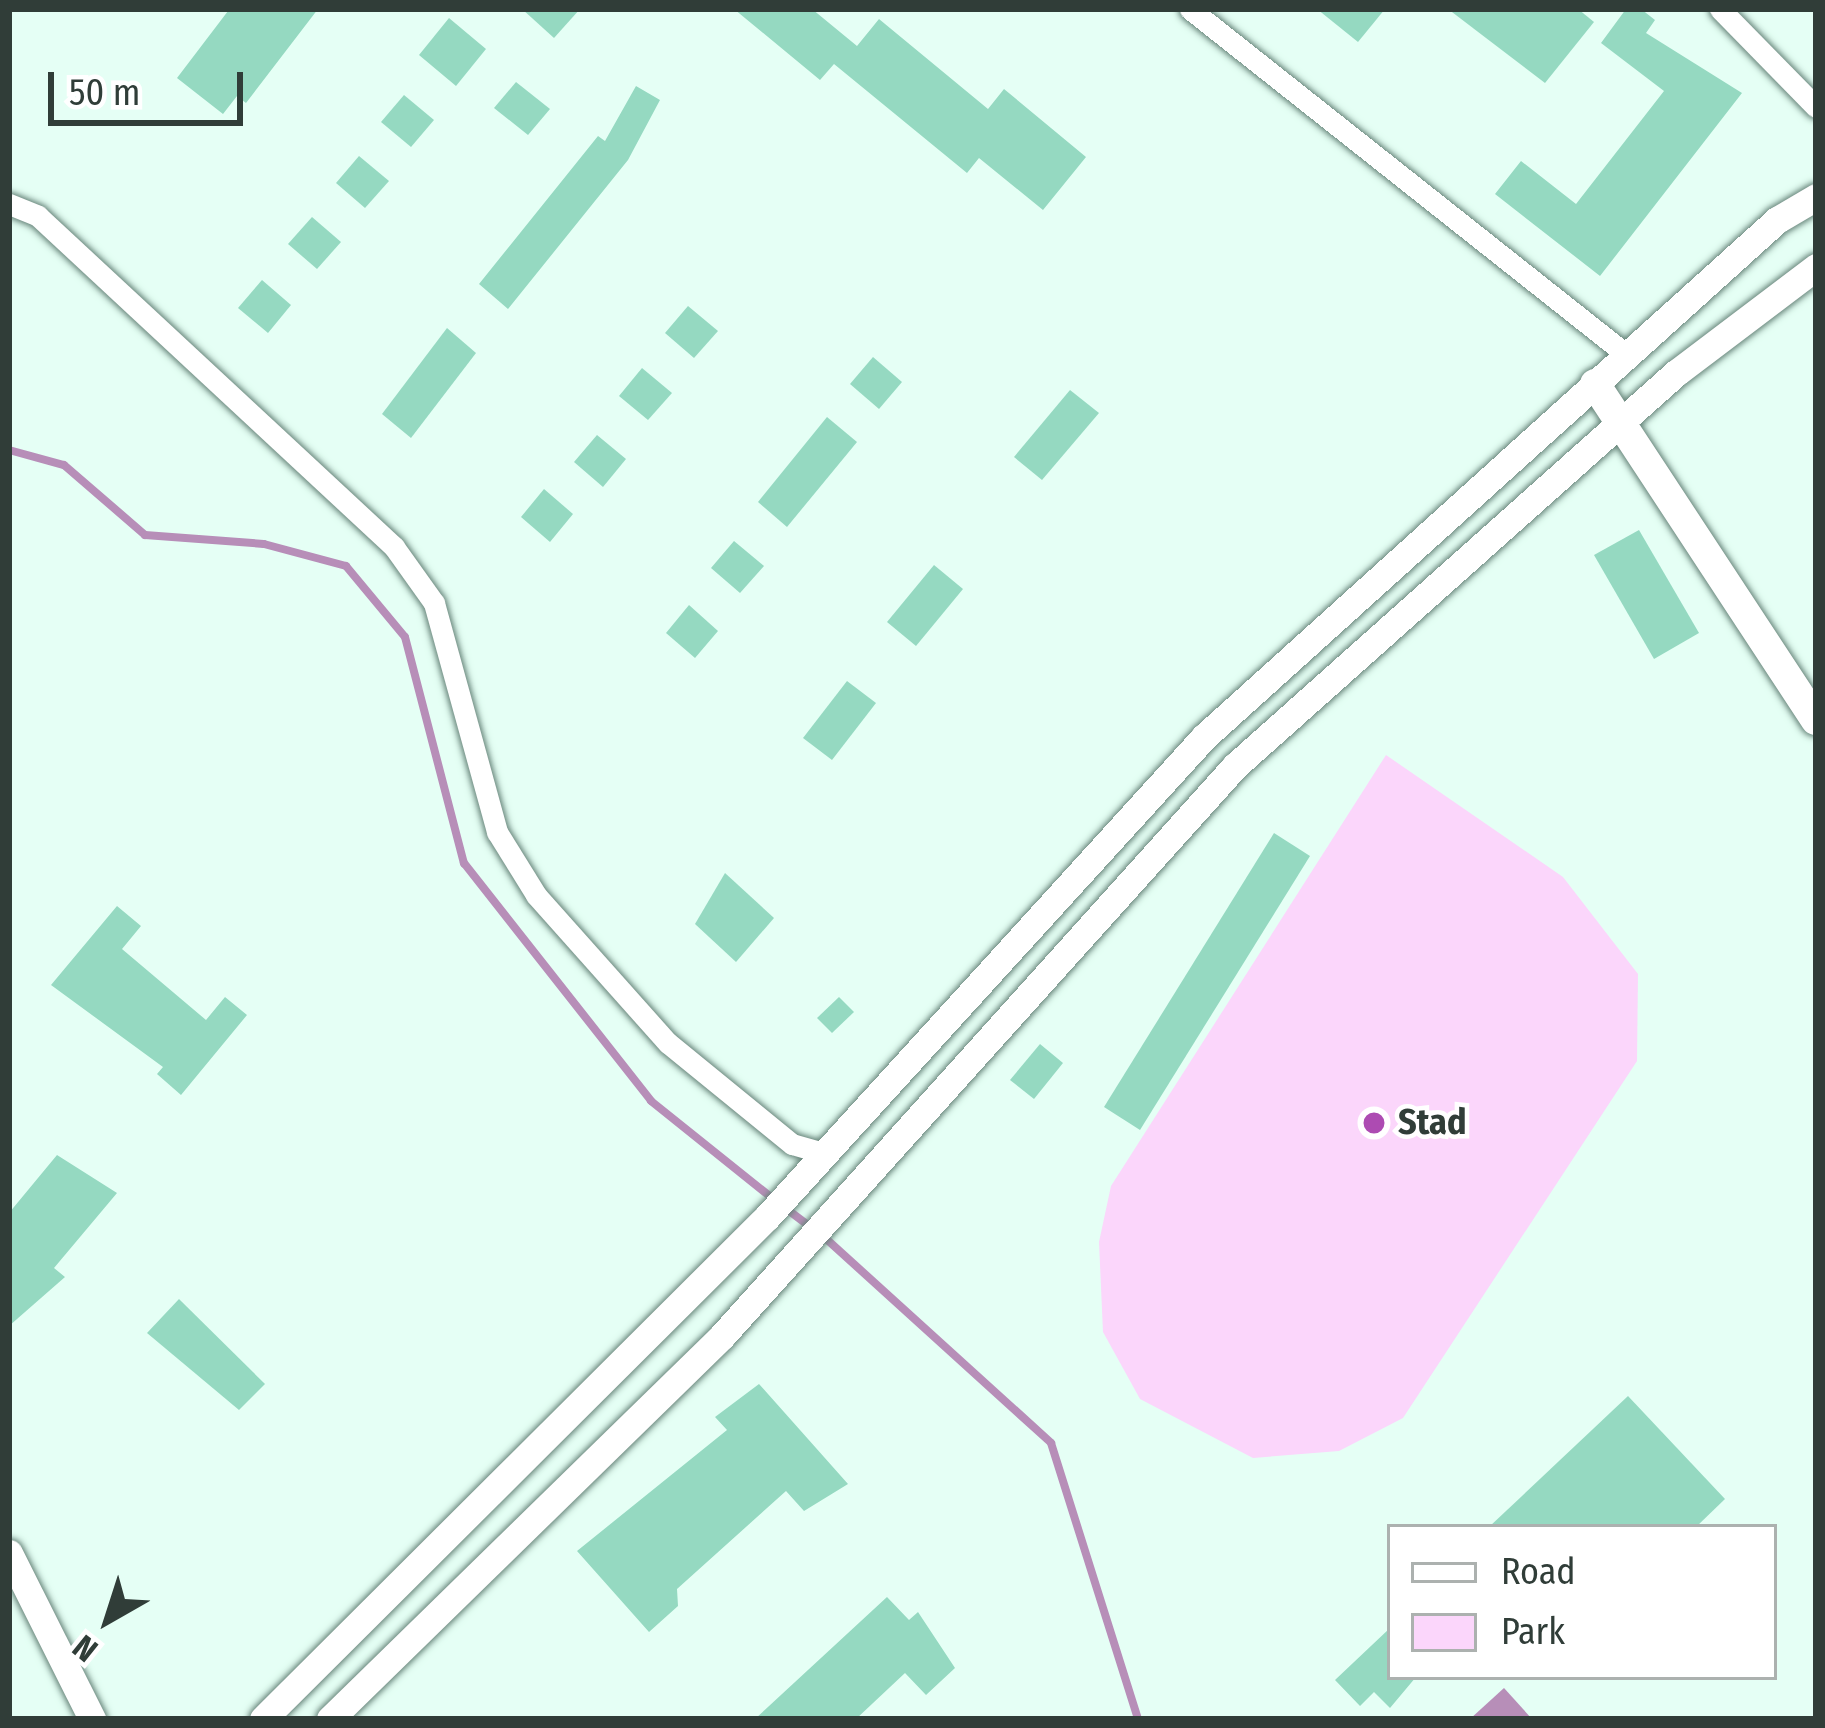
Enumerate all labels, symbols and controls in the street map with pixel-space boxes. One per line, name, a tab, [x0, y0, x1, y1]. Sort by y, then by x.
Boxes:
scale bar	[54, 48, 249, 122]
text: 50 m	[69, 71, 140, 115]
place label: Stad	[1398, 1101, 1467, 1145]
marker: Stad	[1361, 1110, 1387, 1136]
legend	[1387, 1524, 1777, 1680]
text: Road	[1501, 1550, 1576, 1594]
north arrow	[48, 1560, 168, 1680]
text: Park	[1501, 1610, 1565, 1654]
text: N	[65, 1626, 106, 1670]

